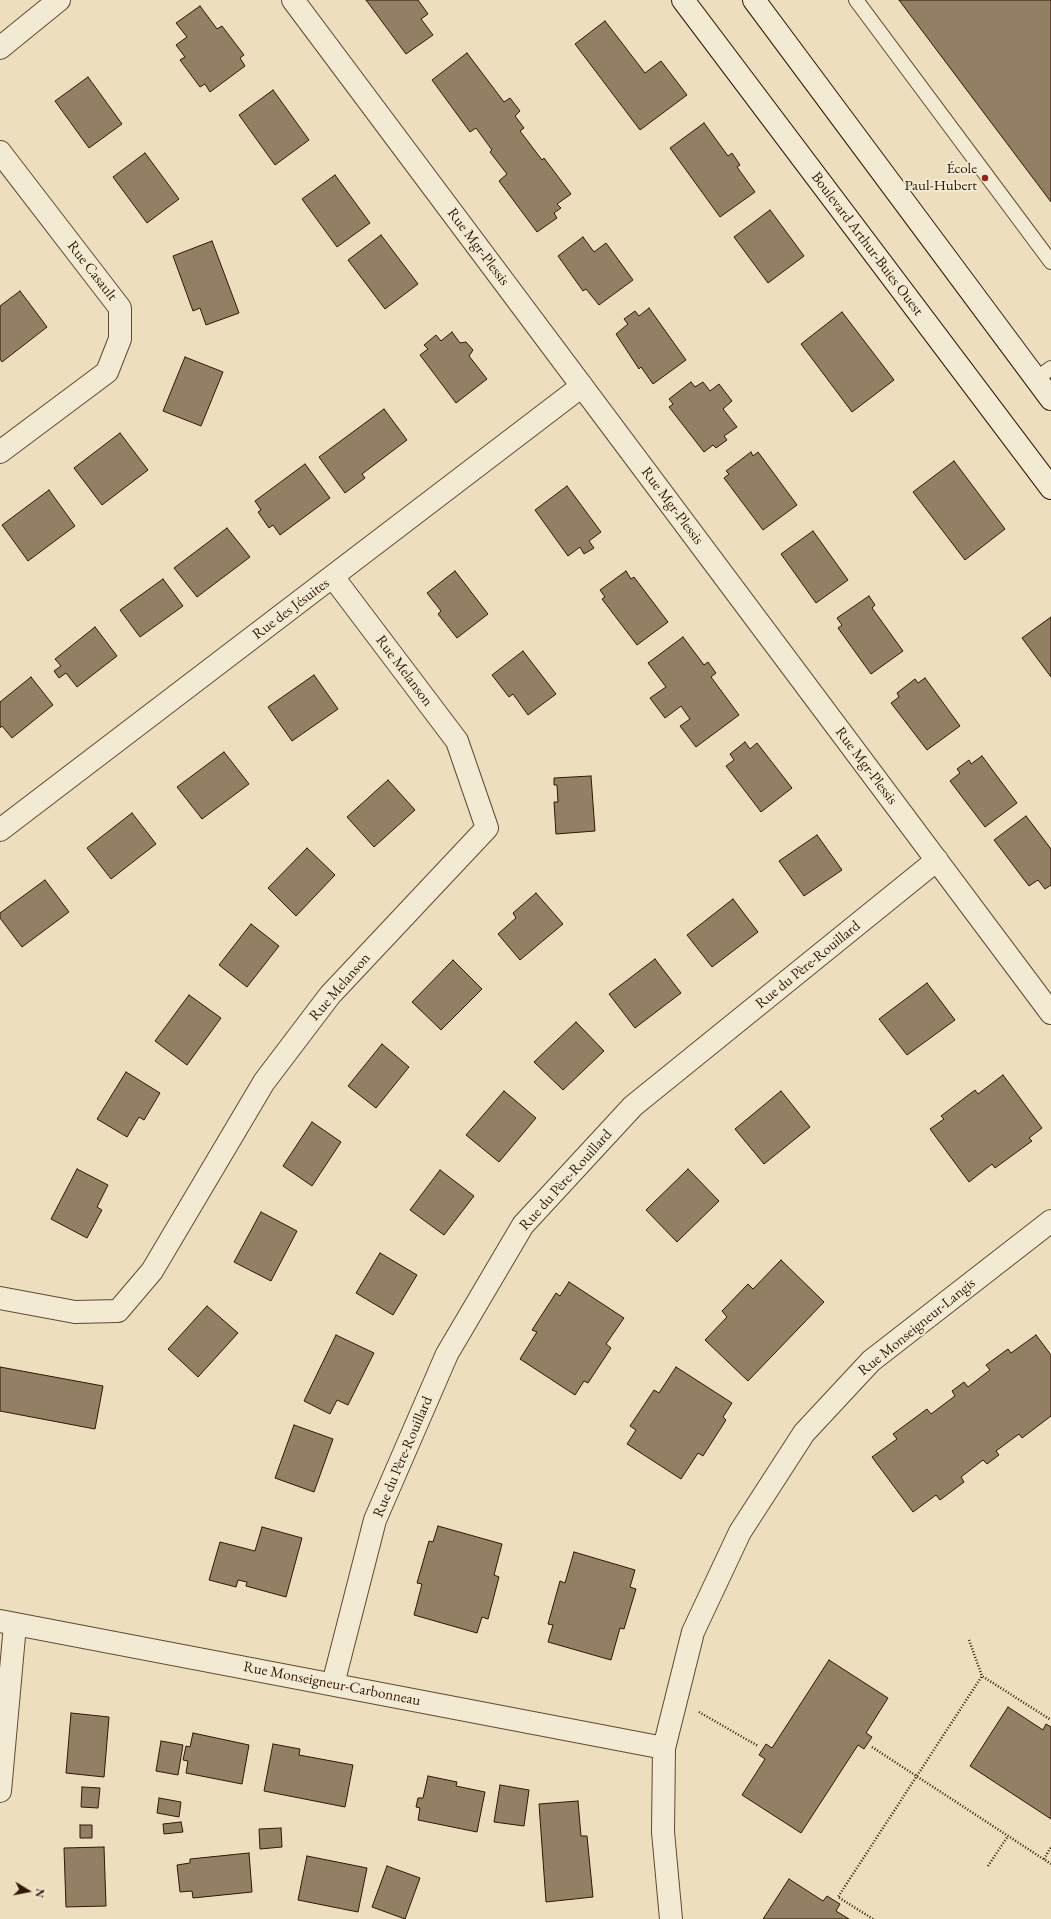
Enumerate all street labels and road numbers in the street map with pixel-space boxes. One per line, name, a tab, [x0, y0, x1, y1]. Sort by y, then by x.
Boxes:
street label: Boulevard Arthur-Buies Ouest	[807, 169, 927, 319]
street label: Rue Mgr-Plessis	[443, 205, 513, 289]
street label: Rue Casault	[63, 237, 121, 305]
street label: Rue Mgr-Plessis	[637, 464, 707, 548]
street label: Rue des Jésuites	[249, 574, 333, 644]
street label: Rue Melanson	[371, 632, 437, 710]
street label: Rue Mgr-Plessis	[831, 724, 901, 808]
street label: Rue du Père-Rouillard	[752, 917, 864, 1013]
street label: Rue Melanson	[306, 949, 374, 1025]
street label: Rue du Père-Rouillard	[516, 1126, 616, 1234]
street label: Rue Monseigneur-Langis	[855, 1274, 979, 1380]
street label: Rue du Père-Rouillard	[369, 1394, 437, 1520]
street label: Rue Monseigneur-Carbonneau	[242, 1658, 422, 1710]

